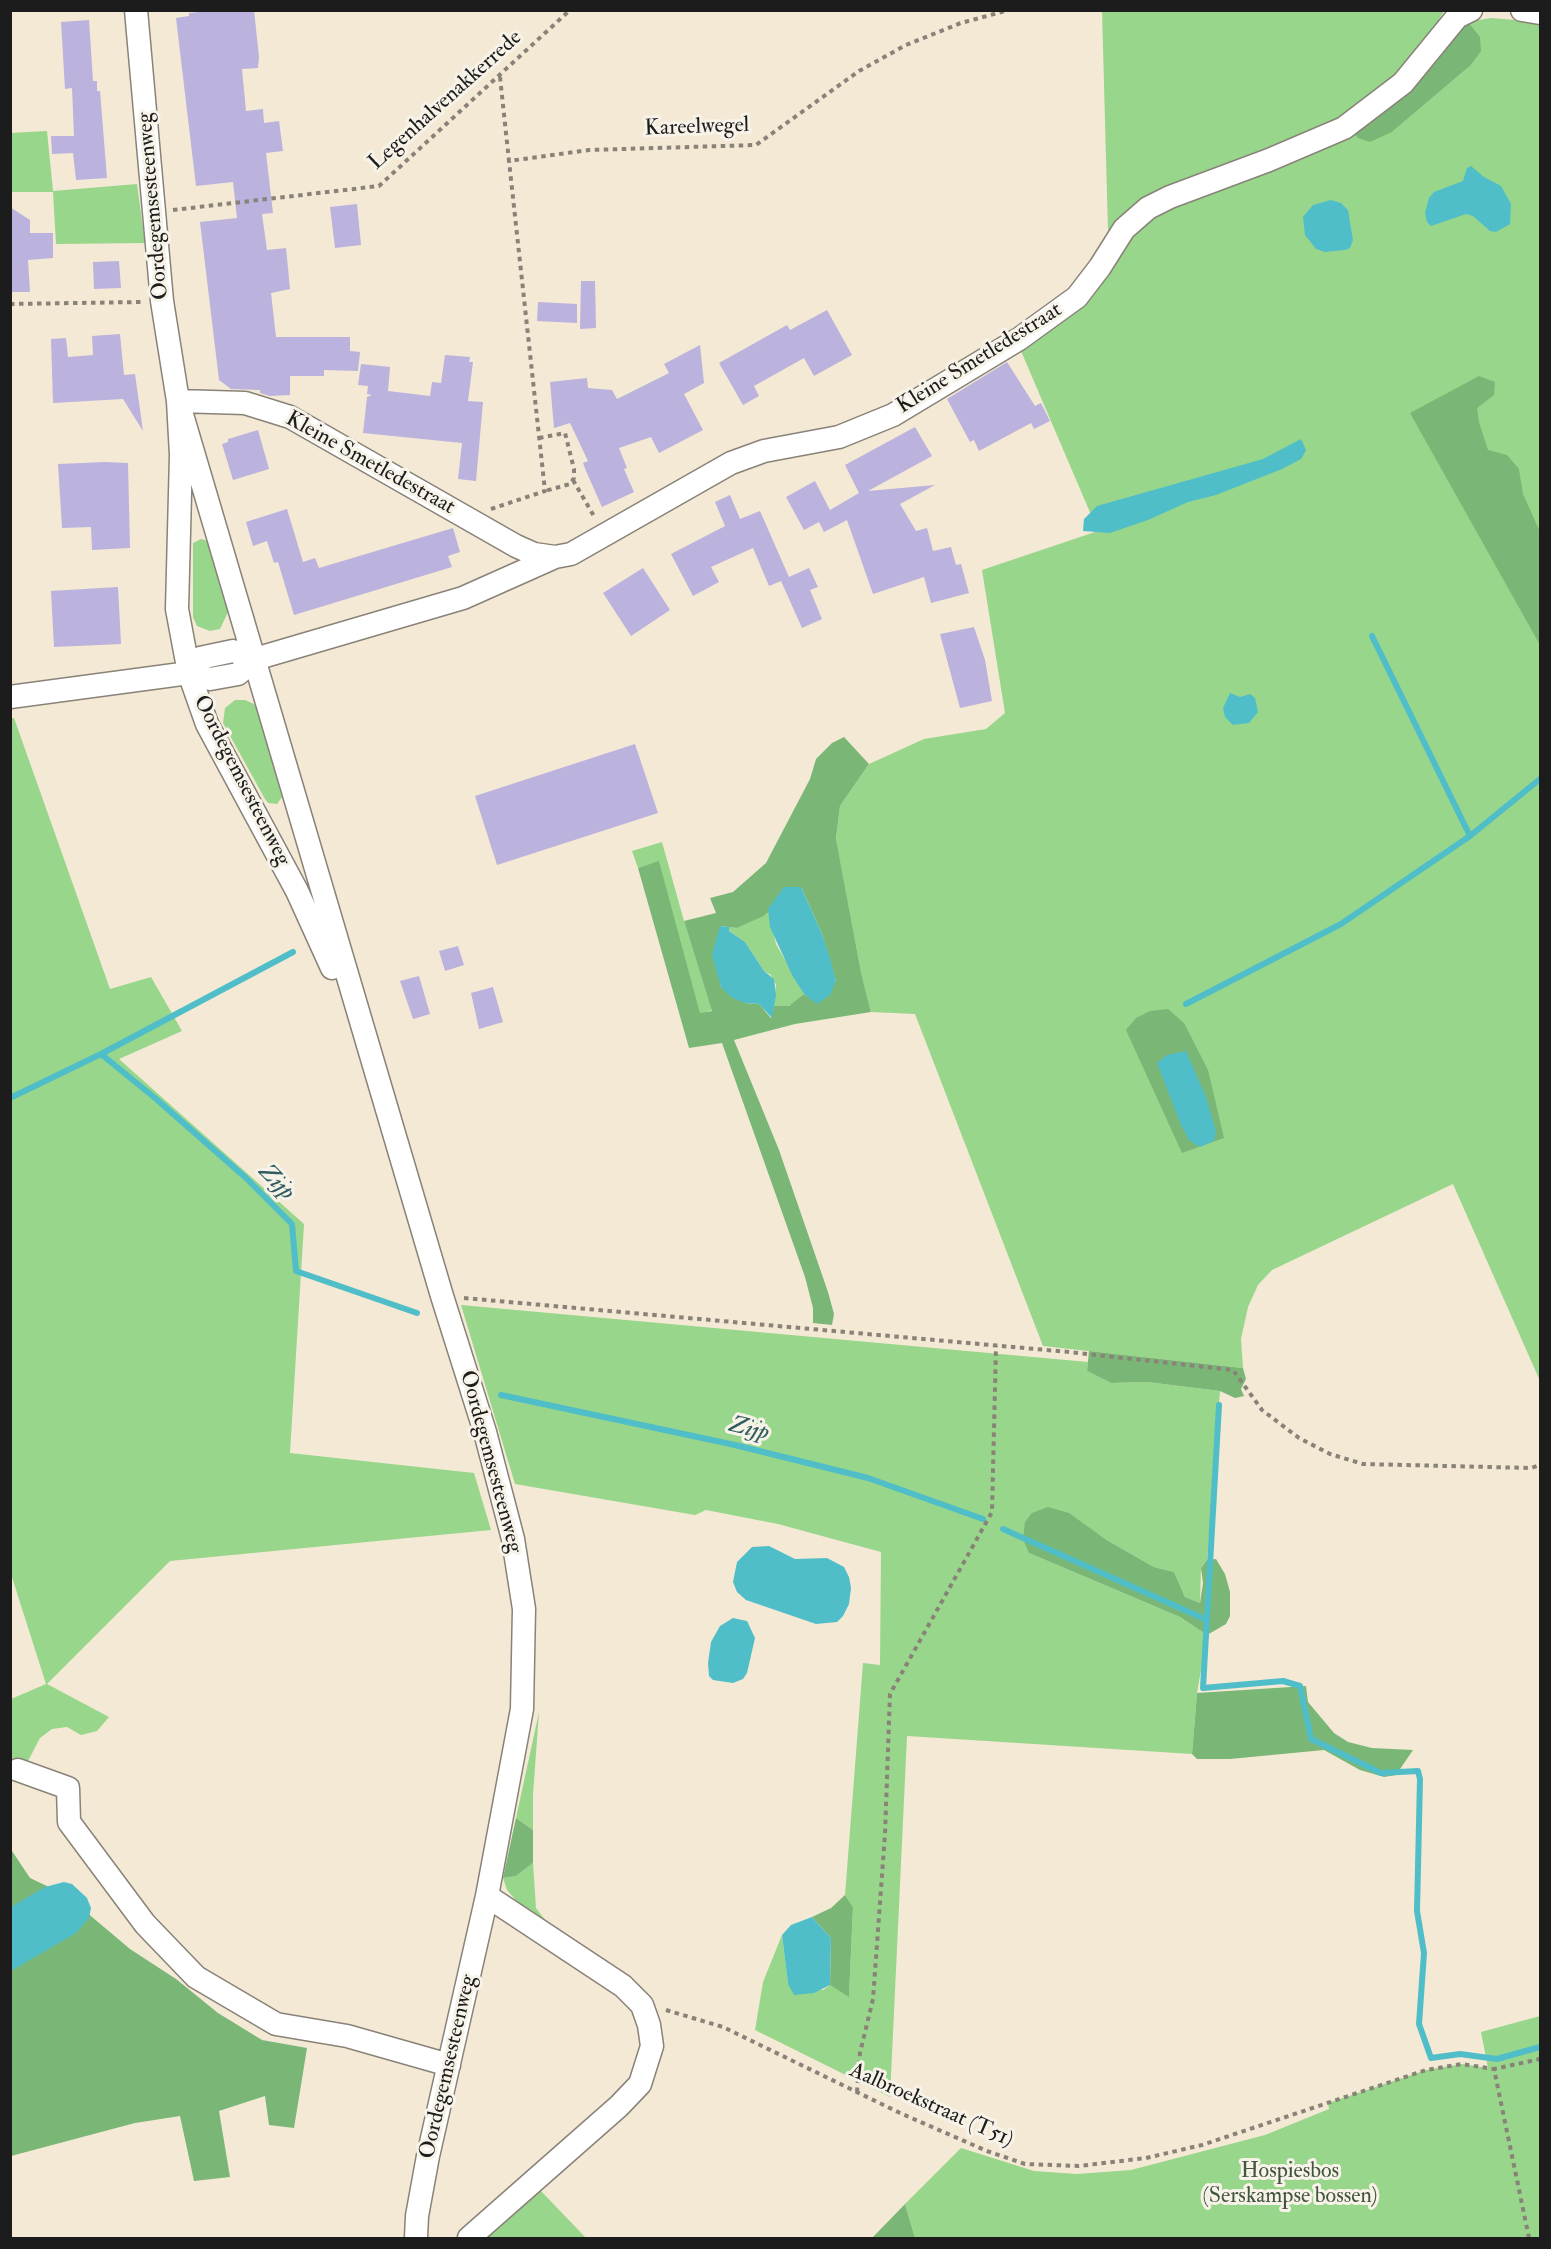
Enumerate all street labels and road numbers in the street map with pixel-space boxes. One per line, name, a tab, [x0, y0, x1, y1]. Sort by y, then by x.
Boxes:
street label: Legenhalvenakkerrede	[364, 25, 528, 177]
street label: Oordegemsesteenweg	[133, 111, 175, 301]
street label: Kareelwegel	[644, 113, 750, 143]
street label: Kleine Smetledestraat	[893, 298, 1067, 420]
street label: Kleine Smetledestraat	[281, 407, 459, 521]
street label: Oordegemsesteenweg	[187, 691, 295, 871]
street label: Oordegemsesteenweg	[453, 1368, 527, 1556]
street label: Oordegemsesteenweg	[415, 1972, 483, 2162]
street label: Aalbroekstraat (T51)	[845, 2058, 1017, 2154]

